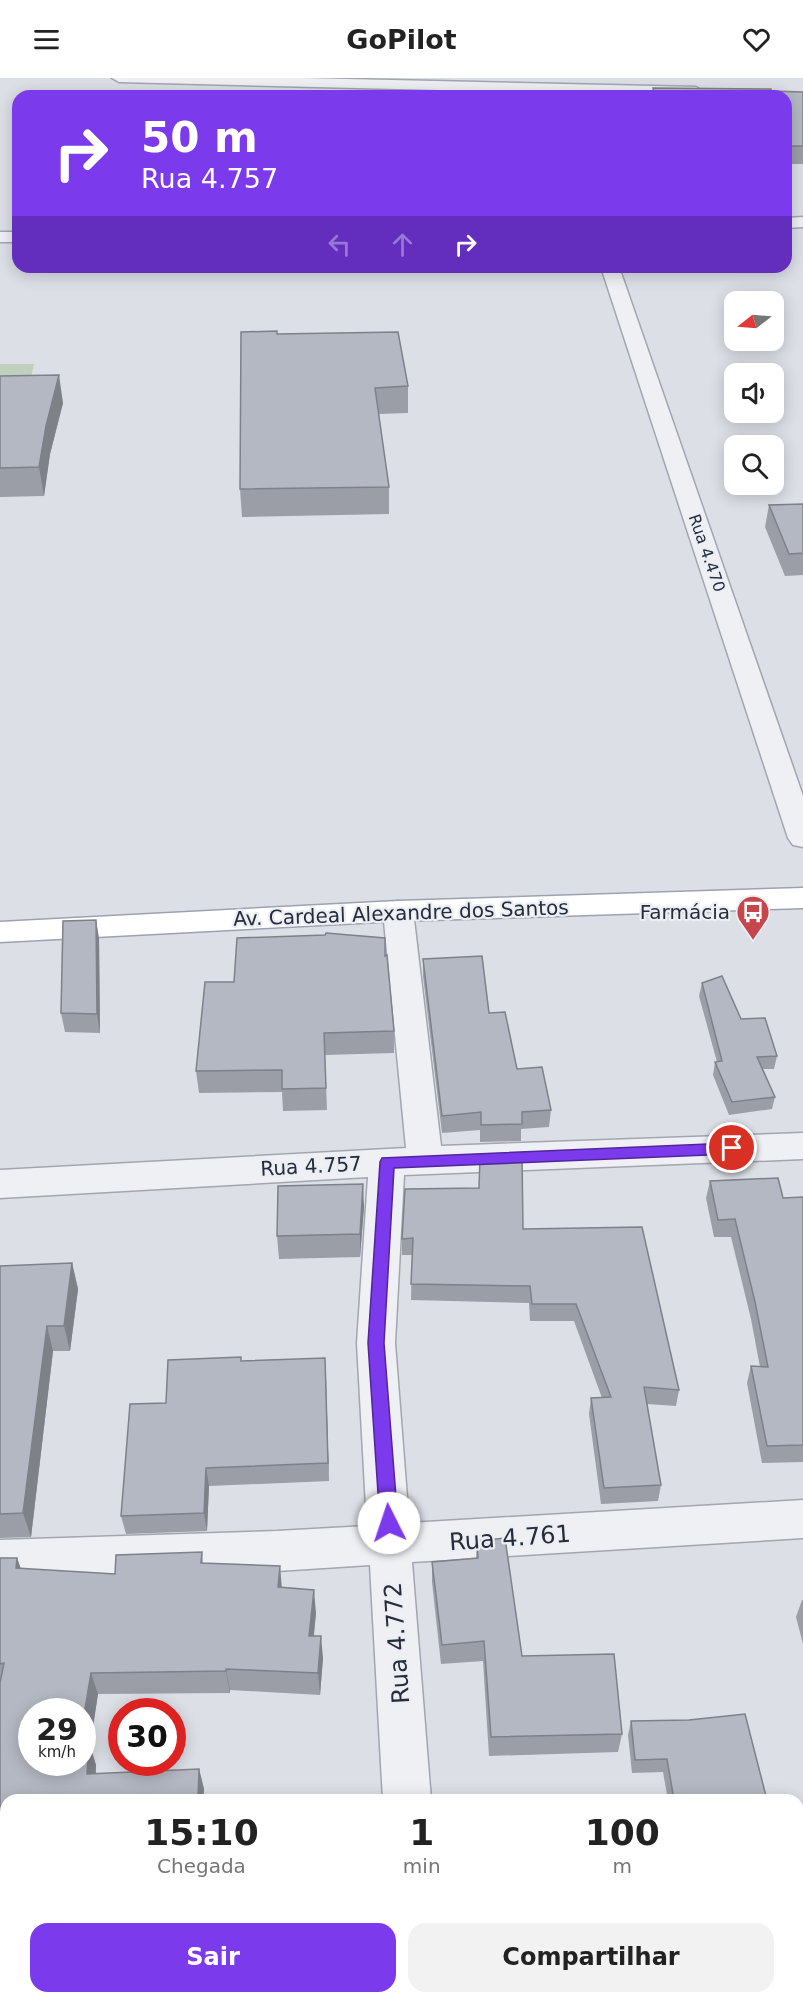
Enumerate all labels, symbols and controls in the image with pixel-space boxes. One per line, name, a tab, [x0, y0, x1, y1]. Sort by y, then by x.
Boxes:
icon: menu	[30, 23, 63, 56]
icon: heart	[740, 23, 773, 56]
text: GoPilot	[346, 24, 457, 55]
text: 50 m	[141, 113, 258, 162]
icon: right	[42, 114, 120, 192]
text: Rua 4.757	[141, 163, 278, 194]
icon: left	[323, 228, 356, 261]
icon: ahead	[386, 228, 419, 261]
icon: right	[449, 228, 482, 261]
north arrow	[724, 291, 784, 351]
map controls	[724, 291, 784, 495]
button: sound	[724, 363, 784, 423]
button: search	[724, 435, 784, 495]
street label: Rua 4.470	[685, 512, 729, 594]
bus stop icon: Farmácia	[735, 894, 771, 941]
street label: Av. Cardeal Alexandre dos Santos	[233, 895, 569, 931]
place label: Farmácia	[640, 900, 730, 924]
pin	[706, 1122, 757, 1173]
icon: arrive	[715, 1131, 748, 1164]
street label: Rua 4.757	[260, 1151, 362, 1181]
position arrow	[357, 1491, 421, 1555]
street label: Rua 4.761	[448, 1520, 572, 1556]
street label: Rua 4.772	[379, 1581, 415, 1705]
speed limit sign: 30	[108, 1698, 186, 1776]
text: 29	[36, 1712, 78, 1747]
text: km/h	[38, 1743, 76, 1761]
text: 15:10	[144, 1812, 259, 1853]
text: 1	[409, 1812, 434, 1853]
text: 100	[585, 1812, 660, 1853]
text: Chegada	[157, 1854, 246, 1878]
text: min	[403, 1854, 441, 1878]
text: m	[613, 1854, 632, 1878]
button: Sair	[30, 1923, 396, 1992]
button: Compartilhar	[408, 1923, 774, 1992]

